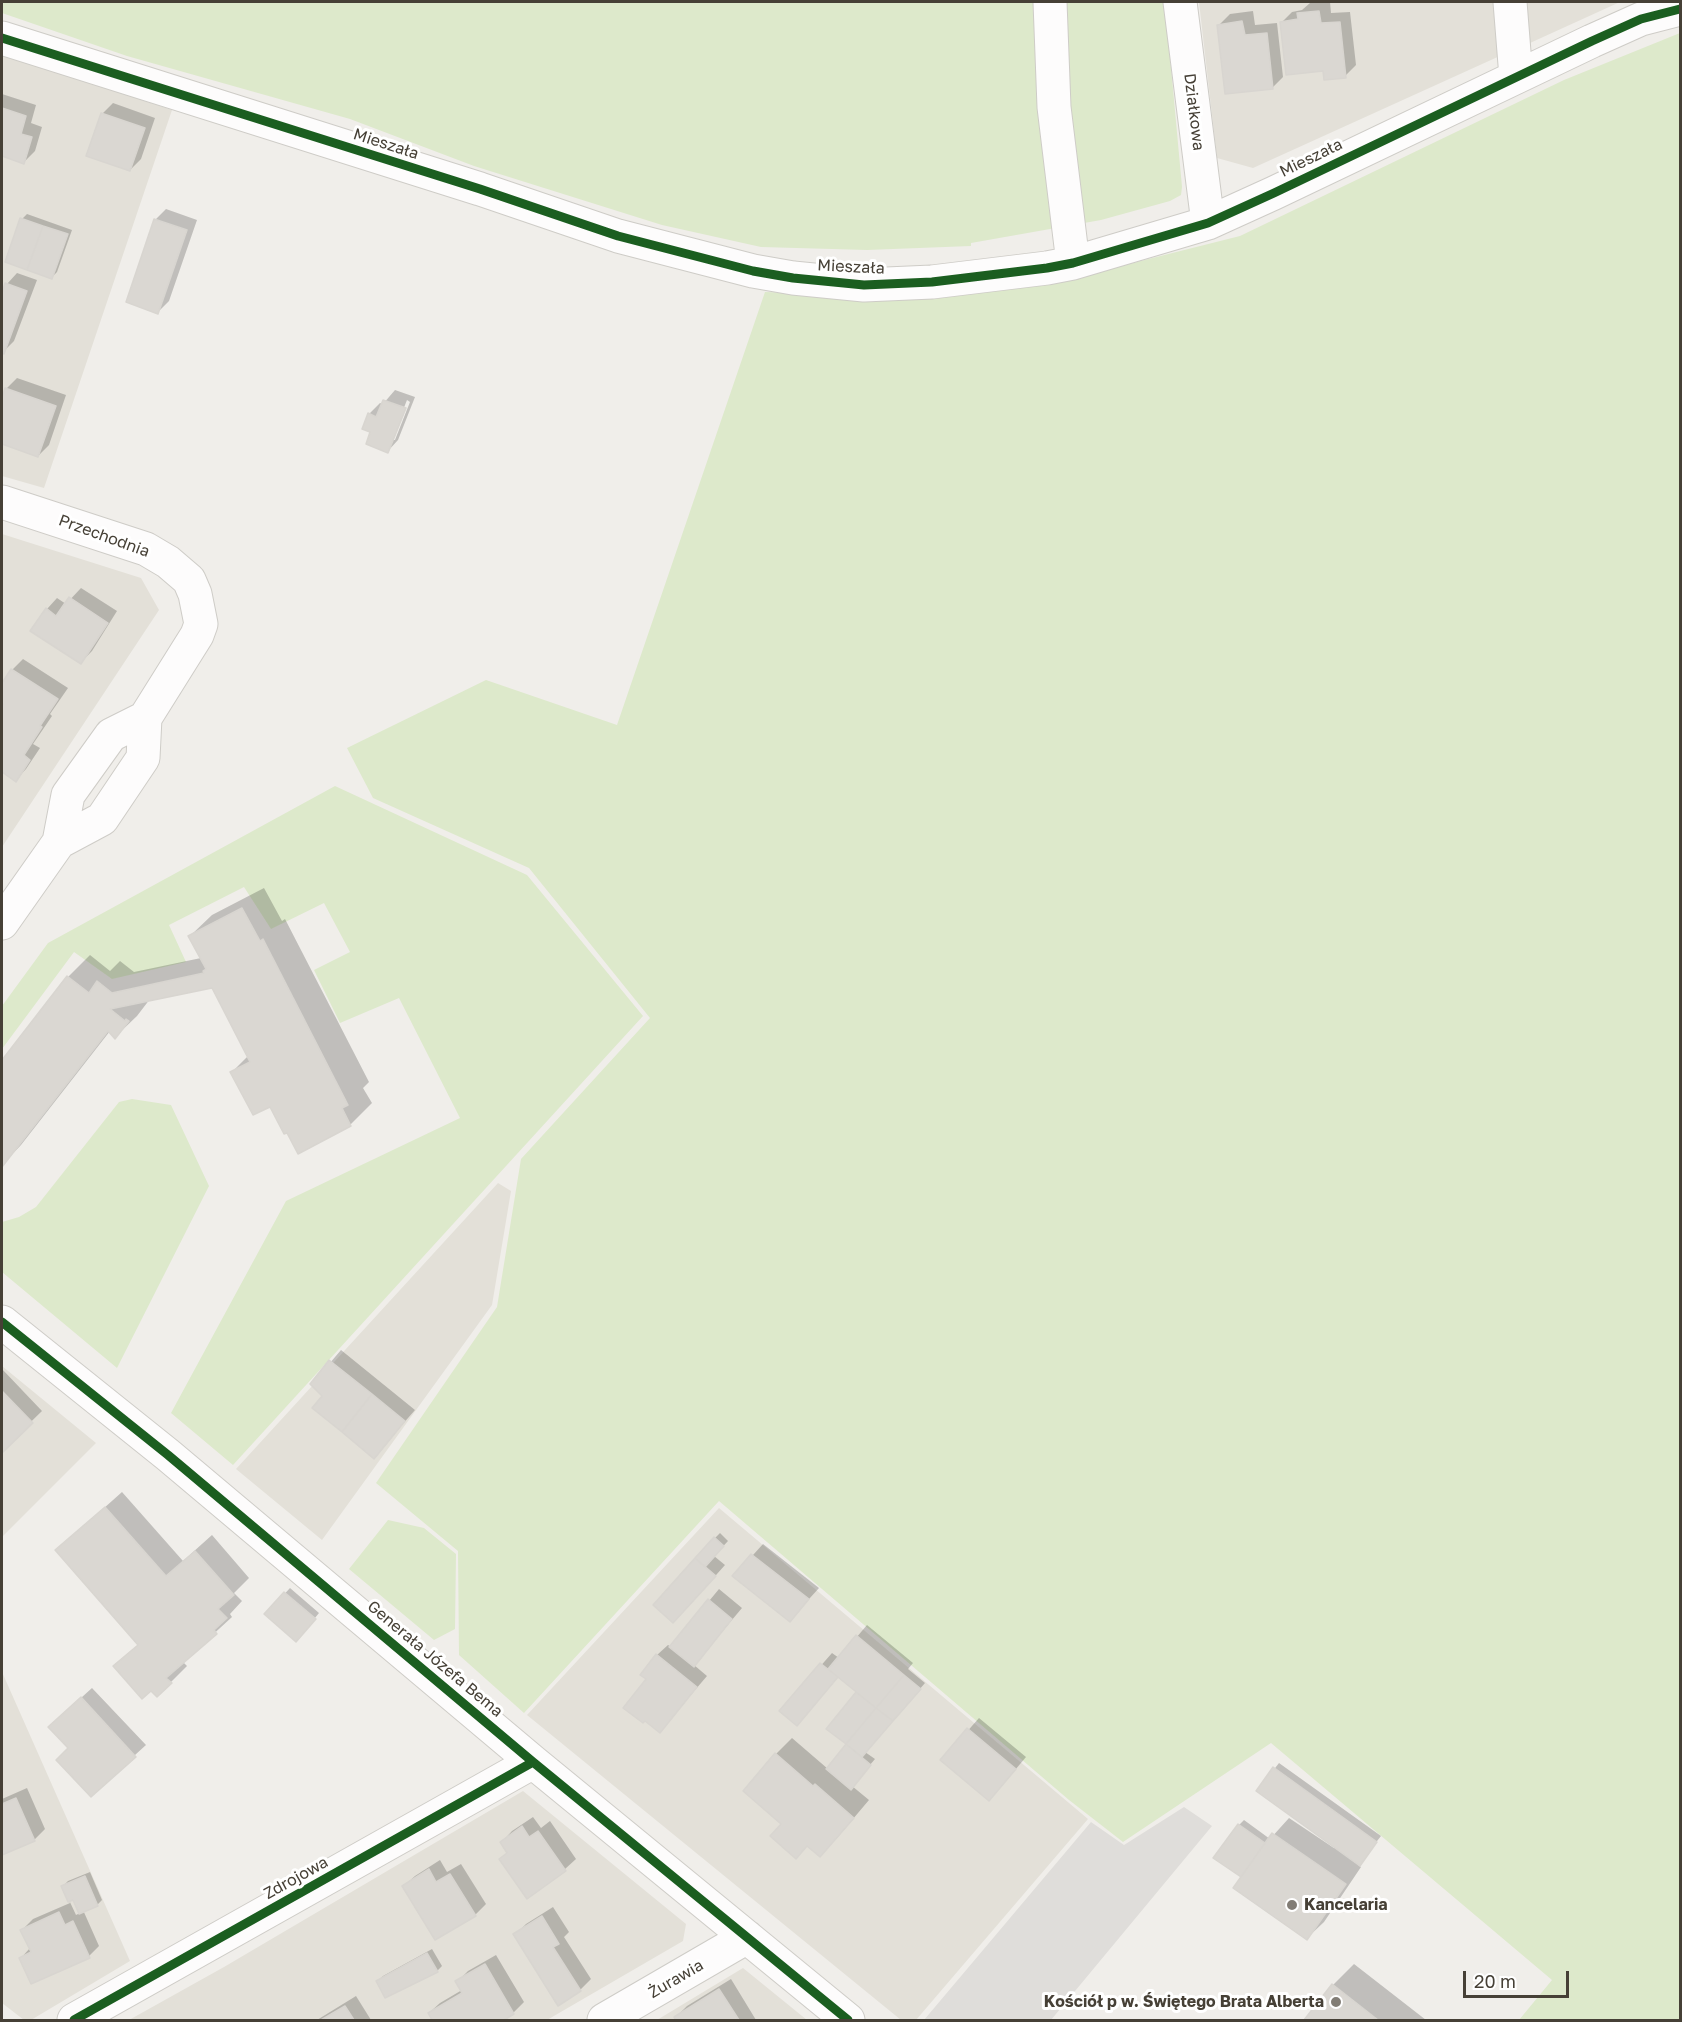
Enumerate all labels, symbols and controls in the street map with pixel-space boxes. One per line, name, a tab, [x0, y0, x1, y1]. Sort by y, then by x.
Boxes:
street label: Działkowa	[1180, 72, 1208, 152]
street label: Mieszała	[351, 124, 421, 164]
street label: Mieszała	[1276, 135, 1346, 181]
street label: Mieszała	[817, 256, 885, 278]
street label: Przechodnia	[56, 511, 152, 561]
street label: Generała Józefa Bema	[363, 1597, 507, 1721]
street label: Zdrojowa	[261, 1853, 331, 1903]
place label: Kancelaria	[1304, 1895, 1388, 1915]
marker: Kancelaria	[1285, 1898, 1299, 1912]
street label: Żurawia	[645, 1956, 707, 2002]
scale bar	[1466, 1959, 1572, 1997]
text: 20 m	[1474, 1970, 1516, 1992]
place label: Kościół p w. Świętego Brata Alberta	[1044, 1992, 1324, 2012]
marker: Kościół p w. Świętego Brata Alberta	[1329, 1995, 1343, 2009]

